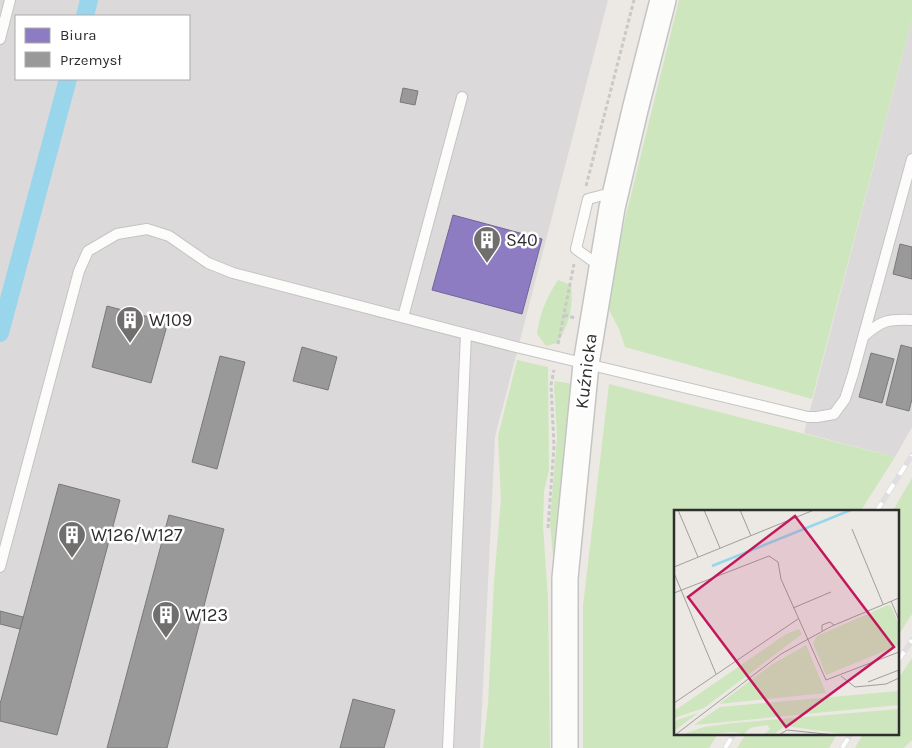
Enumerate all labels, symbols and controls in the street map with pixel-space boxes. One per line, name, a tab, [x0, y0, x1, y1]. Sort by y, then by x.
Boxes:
legend	[15, 15, 190, 80]
text: Biura	[60, 26, 97, 44]
text: Przemysł	[60, 51, 122, 69]
building icon: S40	[472, 225, 502, 264]
place label: S40	[506, 229, 538, 251]
building icon: W109	[115, 305, 145, 344]
place label: W109	[149, 309, 192, 331]
street label: Kuźnicka	[570, 332, 602, 410]
inset map	[674, 510, 900, 736]
building icon: W126/W127	[57, 520, 87, 559]
place label: W126/W127	[91, 524, 183, 546]
building icon: W123	[151, 600, 181, 639]
place label: W123	[185, 604, 228, 626]

